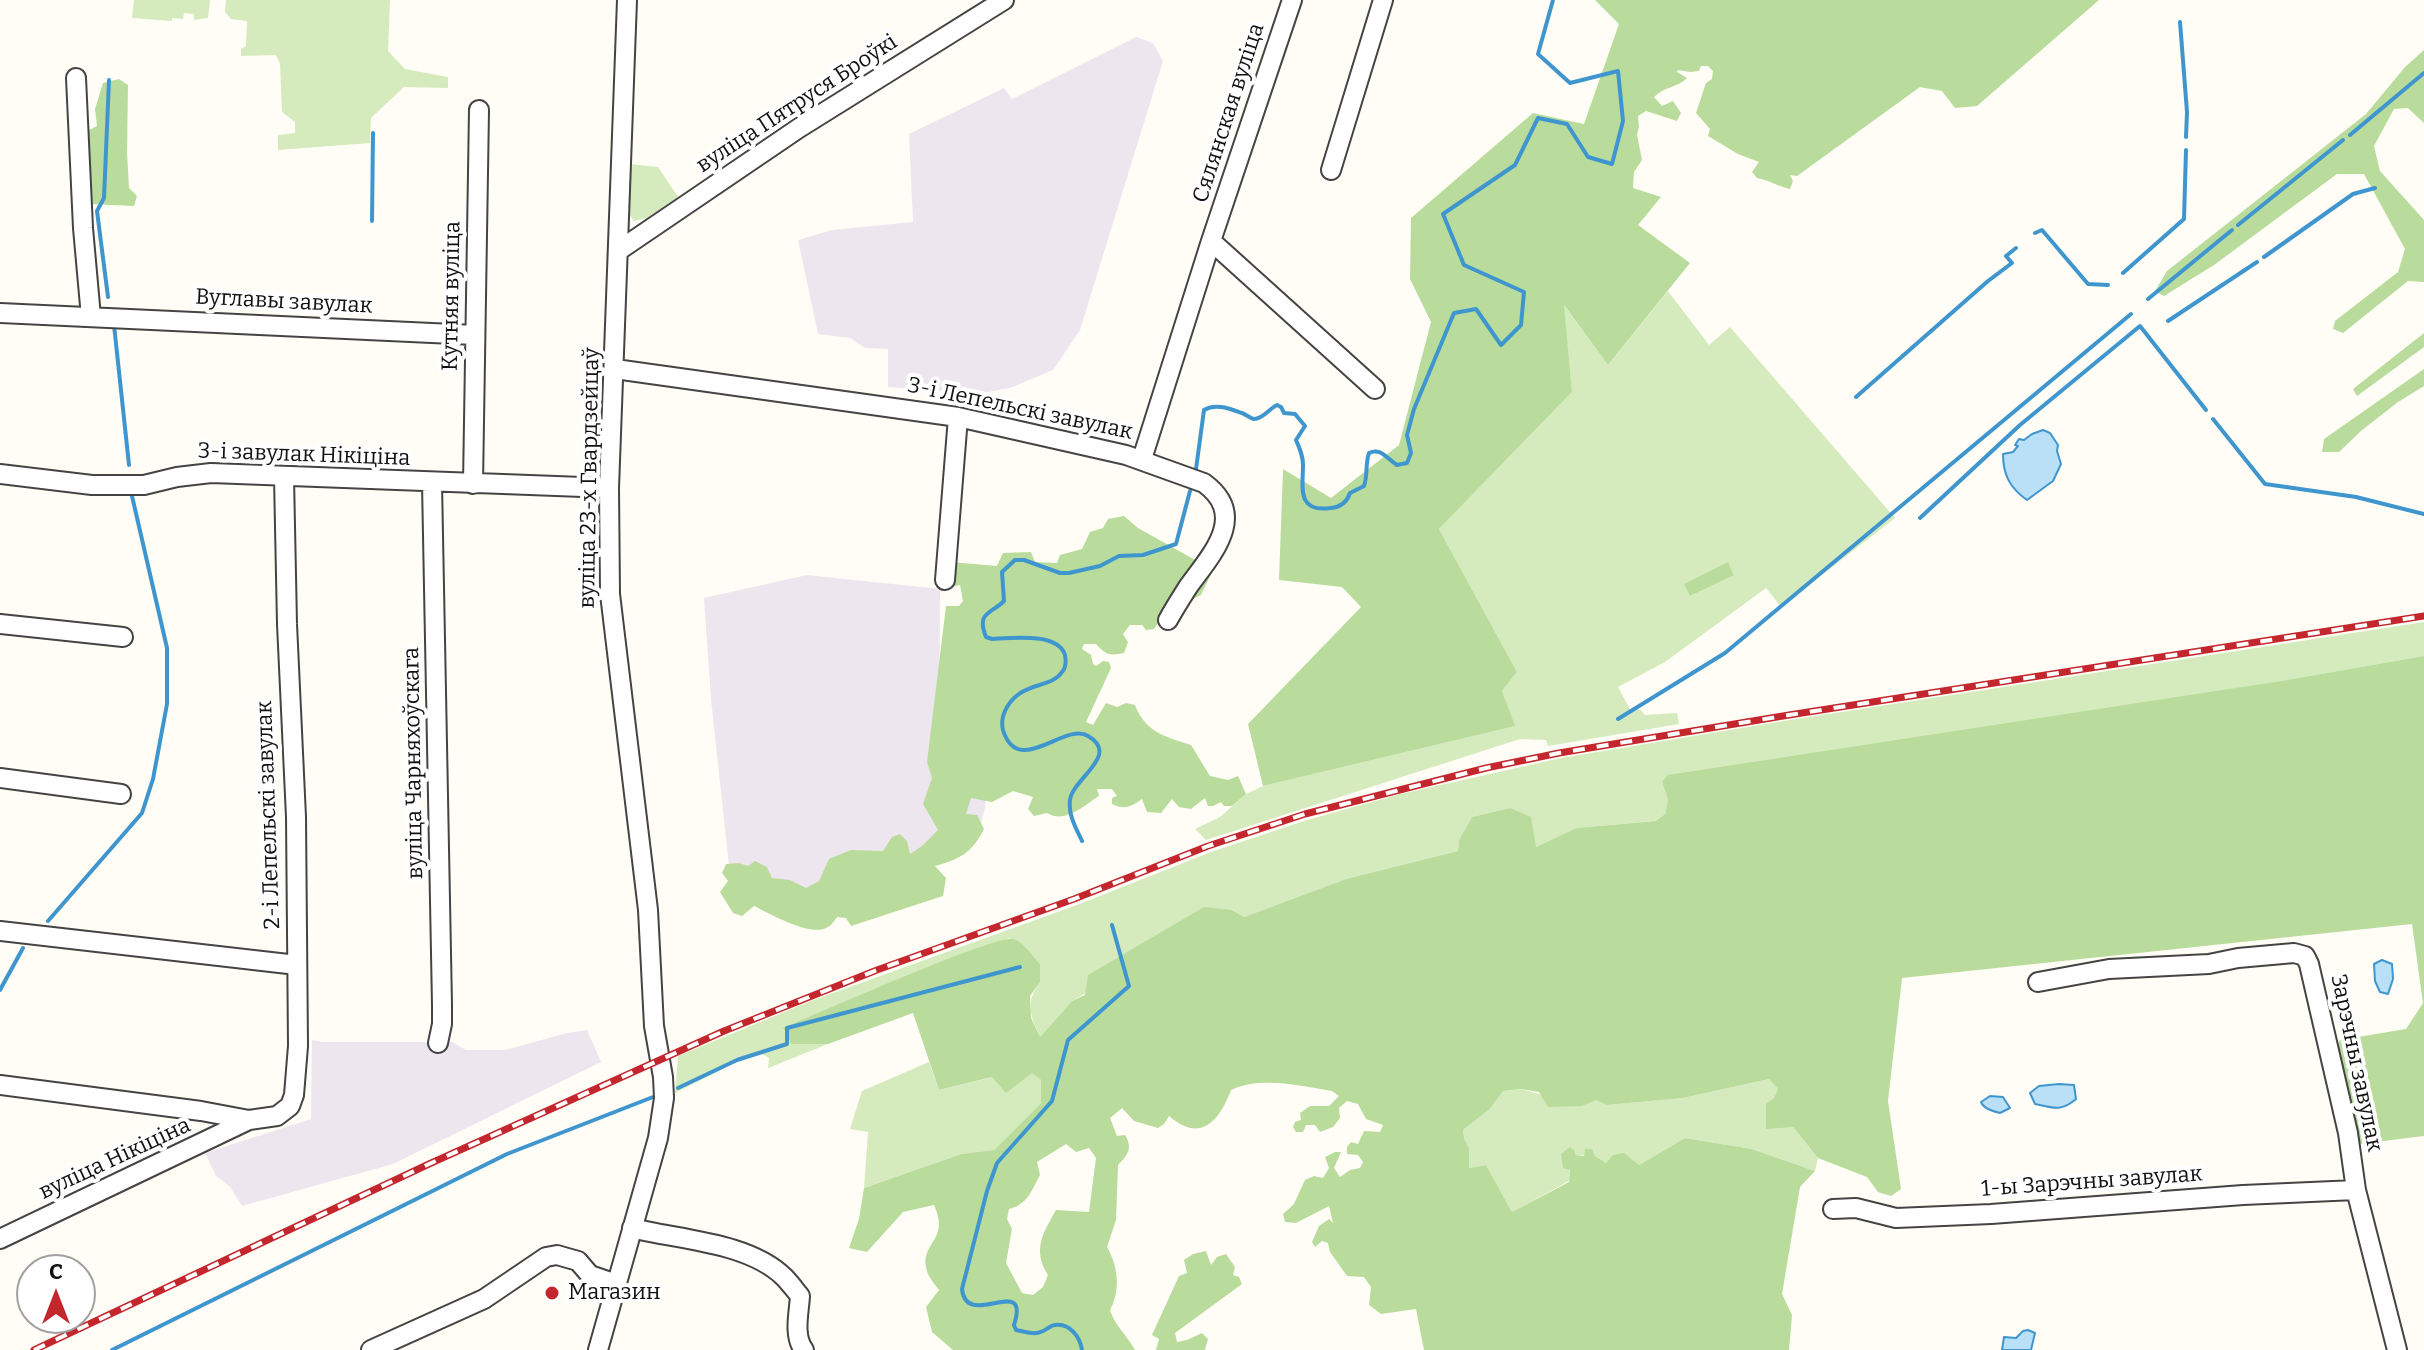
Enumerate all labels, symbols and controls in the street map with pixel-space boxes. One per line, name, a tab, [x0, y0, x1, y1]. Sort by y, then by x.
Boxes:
street label: Сялянская вуліца	[1188, 20, 1270, 206]
street label: вуліца Пятруся Броўкі	[692, 29, 902, 179]
street label: Кутняя вуліца	[437, 221, 467, 371]
street label: Вуглавы завулак	[195, 284, 373, 320]
street label: вуліца 23-х Гвардзейцаў	[575, 347, 605, 609]
street label: 3-і Лепельскі завулак	[905, 372, 1135, 446]
street label: 3-і завулак Нікіціна	[197, 438, 411, 472]
street label: вуліца Чарняхоўскага	[399, 647, 429, 879]
street label: 2-і Лепельскі завулак	[252, 700, 286, 930]
street label: Зарэчны завулак	[2324, 972, 2388, 1154]
street label: вуліца Нікіціна	[35, 1112, 195, 1206]
street label: 1-ы Зарэчны завулак	[1981, 1161, 2203, 1203]
north arrow	[16, 1254, 96, 1334]
text: С	[49, 1258, 63, 1285]
place label: Магазин	[568, 1280, 660, 1306]
marker: Магазин	[543, 1284, 561, 1302]

